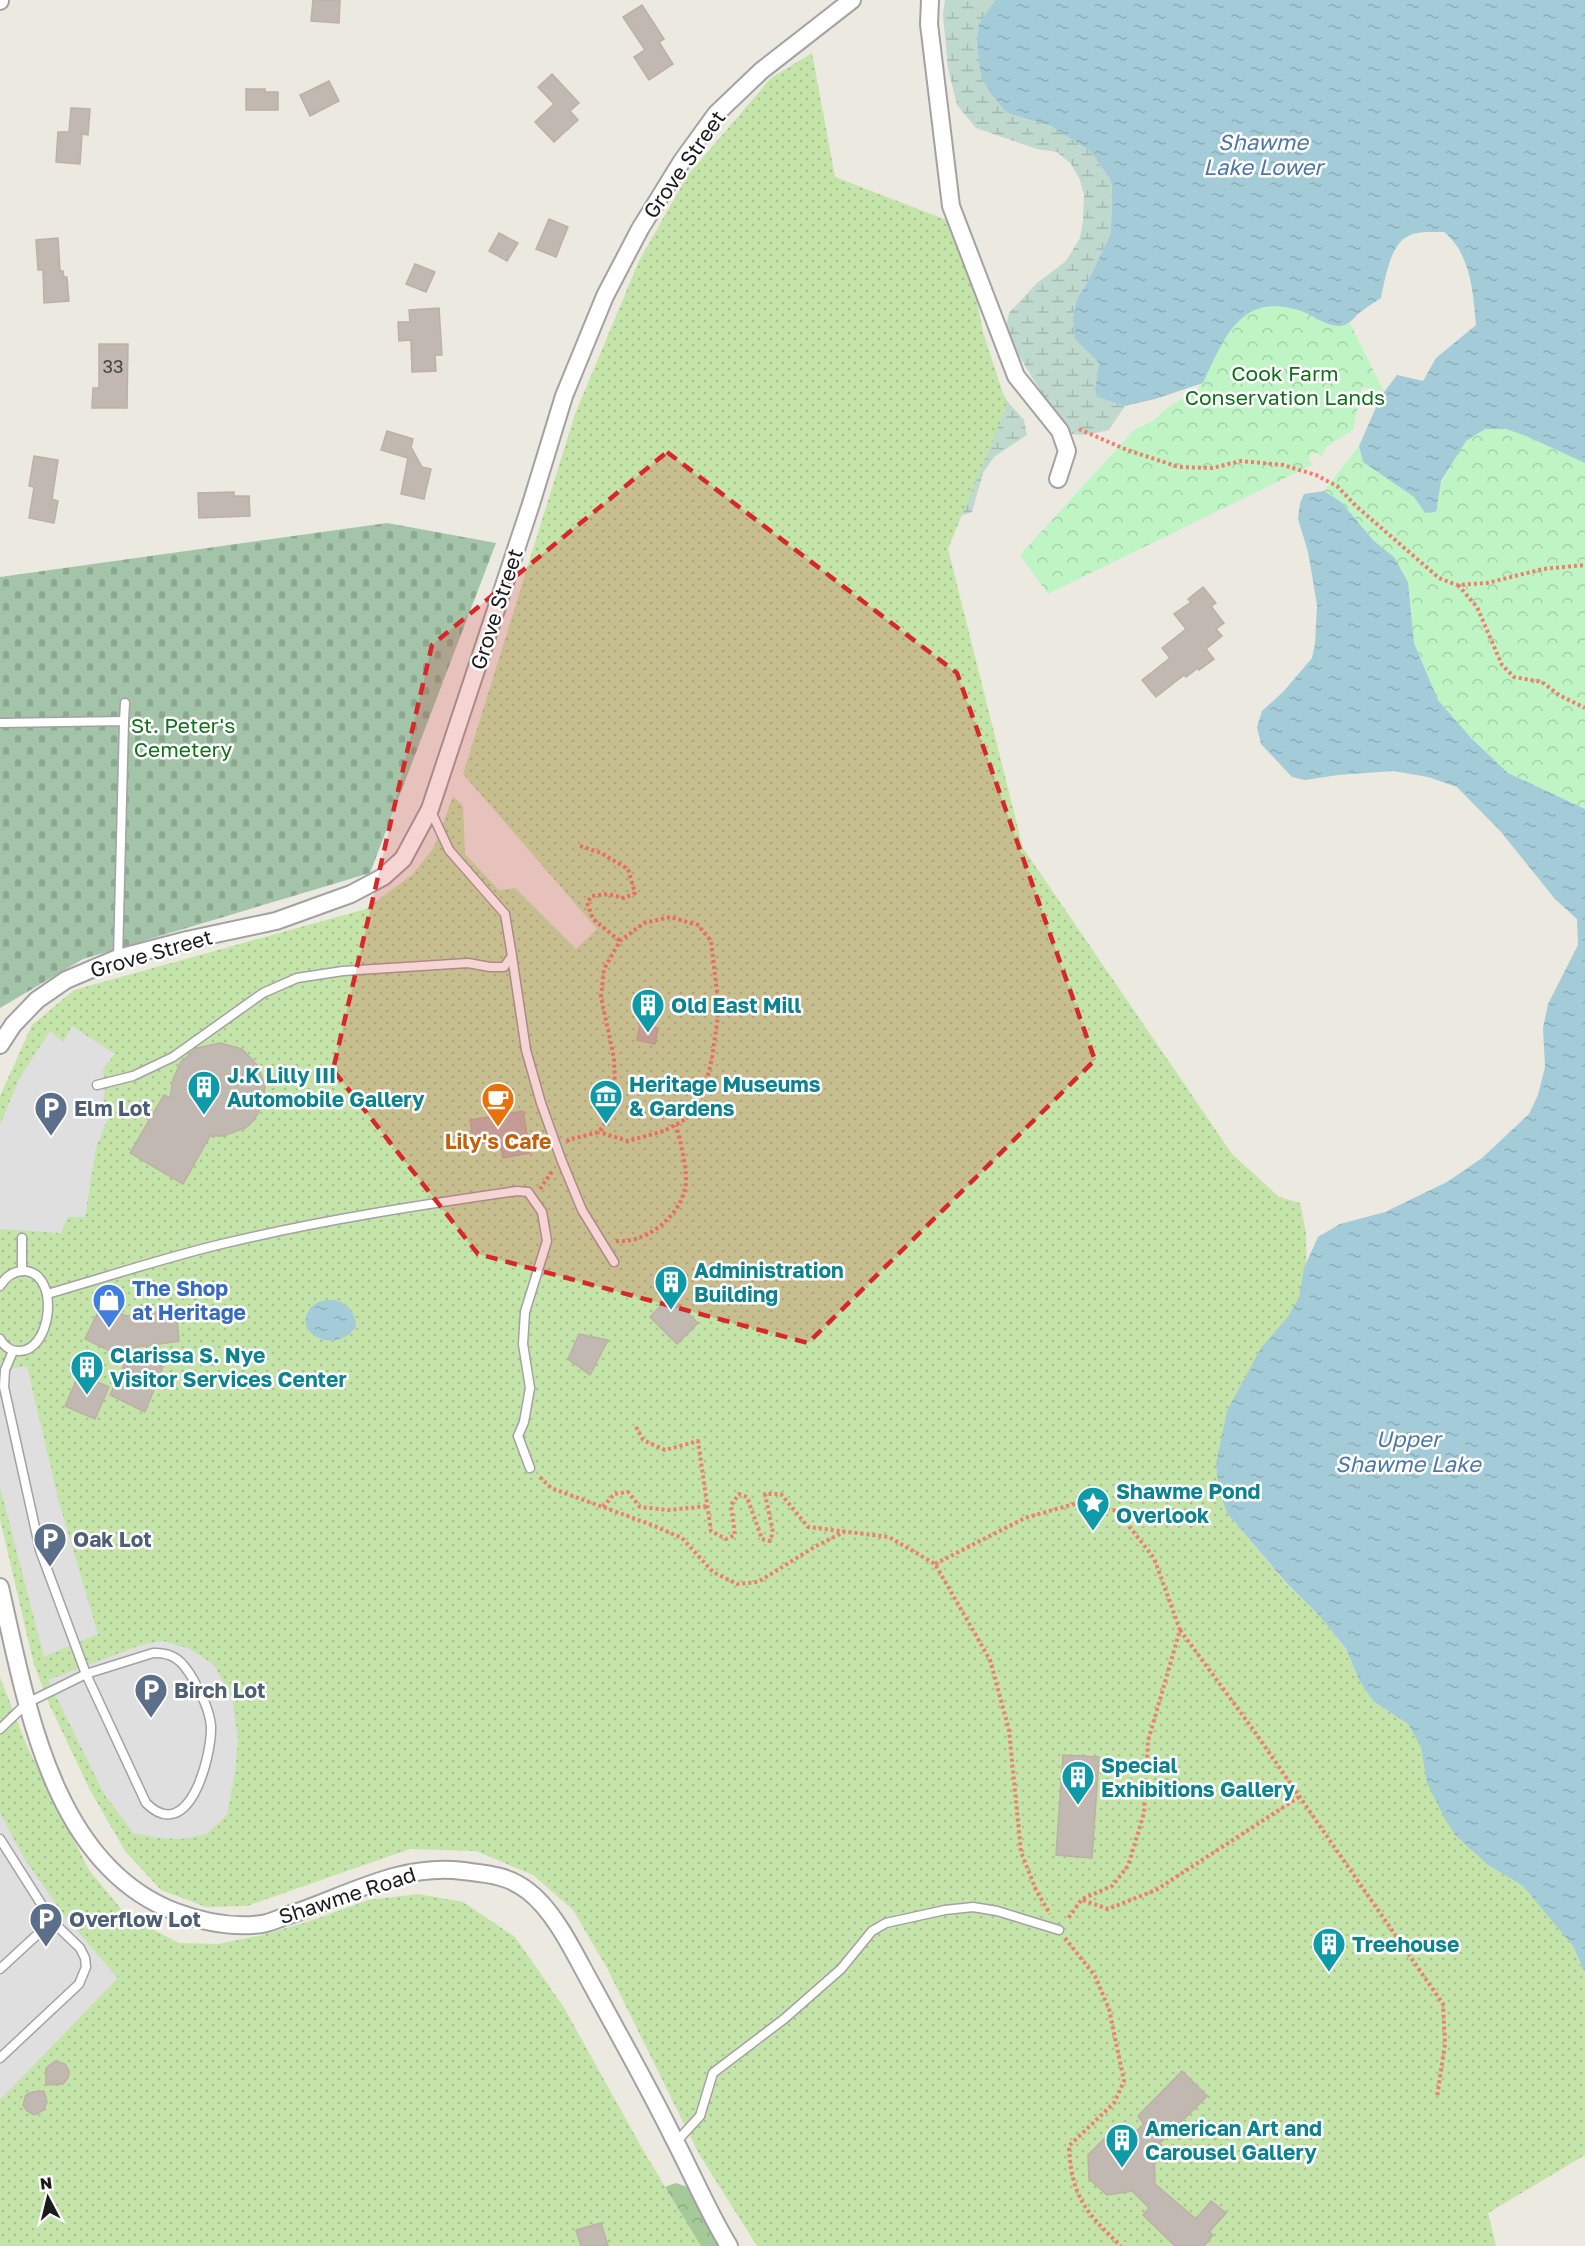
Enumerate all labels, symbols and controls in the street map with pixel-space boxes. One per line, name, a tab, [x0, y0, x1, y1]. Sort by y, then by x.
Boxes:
street label: Grove Street	[637, 105, 731, 223]
water label: Shawme Lake Lower	[1203, 128, 1326, 180]
house number: 33	[102, 355, 124, 377]
park label: Cook Farm Conservation Lands	[1185, 360, 1385, 410]
street label: Grove Street	[464, 545, 528, 673]
park label: St. Peter's Cemetery	[131, 712, 235, 762]
street label: Grove Street	[87, 923, 215, 983]
building icon: Old East Mill	[630, 987, 666, 1034]
place label: Old East Mill	[671, 992, 801, 1018]
place label: J.K Lilly III Automobile Gallery	[227, 1062, 425, 1112]
building icon: J.K Lilly III Automobile Gallery	[186, 1069, 222, 1116]
place label: Heritage Museums & Gardens	[629, 1071, 821, 1121]
museum icon: Heritage Museums & Gardens	[588, 1078, 624, 1125]
cafe icon: Lily's Cafe	[480, 1081, 516, 1128]
parking icon: Elm Lot	[33, 1090, 69, 1137]
place label: Elm Lot	[74, 1095, 151, 1121]
place label: Lily's Cafe	[445, 1128, 551, 1154]
place label: Administration Building	[694, 1257, 844, 1307]
building icon: Administration Building	[653, 1264, 689, 1311]
place label: The Shop at Heritage	[132, 1275, 246, 1325]
shop icon: The Shop at Heritage	[91, 1282, 127, 1329]
place label: Clarissa S. Nye Visitor Services Center	[110, 1342, 347, 1392]
building icon: Clarissa S. Nye Visitor Services Center	[69, 1349, 105, 1396]
water label: Upper Shawme Lake	[1335, 1425, 1483, 1477]
place label: Shawme Pond Overlook	[1116, 1478, 1260, 1528]
place icon: Shawme Pond Overlook	[1075, 1485, 1111, 1532]
parking icon: Oak Lot	[32, 1521, 68, 1568]
place label: Oak Lot	[73, 1526, 152, 1552]
parking icon: Birch Lot	[133, 1672, 169, 1719]
place label: Birch Lot	[174, 1677, 265, 1703]
place label: Special Exhibitions Gallery	[1101, 1752, 1296, 1802]
building icon: Special Exhibitions Gallery	[1060, 1759, 1096, 1806]
street label: Shawme Road	[275, 1861, 419, 1929]
parking icon: Overflow Lot	[28, 1901, 64, 1948]
place label: Overflow Lot	[69, 1906, 201, 1932]
building icon: Treehouse	[1311, 1926, 1347, 1973]
place label: Treehouse	[1352, 1931, 1459, 1957]
place label: American Art and Carousel Gallery	[1145, 2115, 1322, 2165]
building icon: American Art and Carousel Gallery	[1104, 2122, 1140, 2169]
north arrow	[18, 2168, 78, 2228]
text: N	[39, 2172, 53, 2194]

